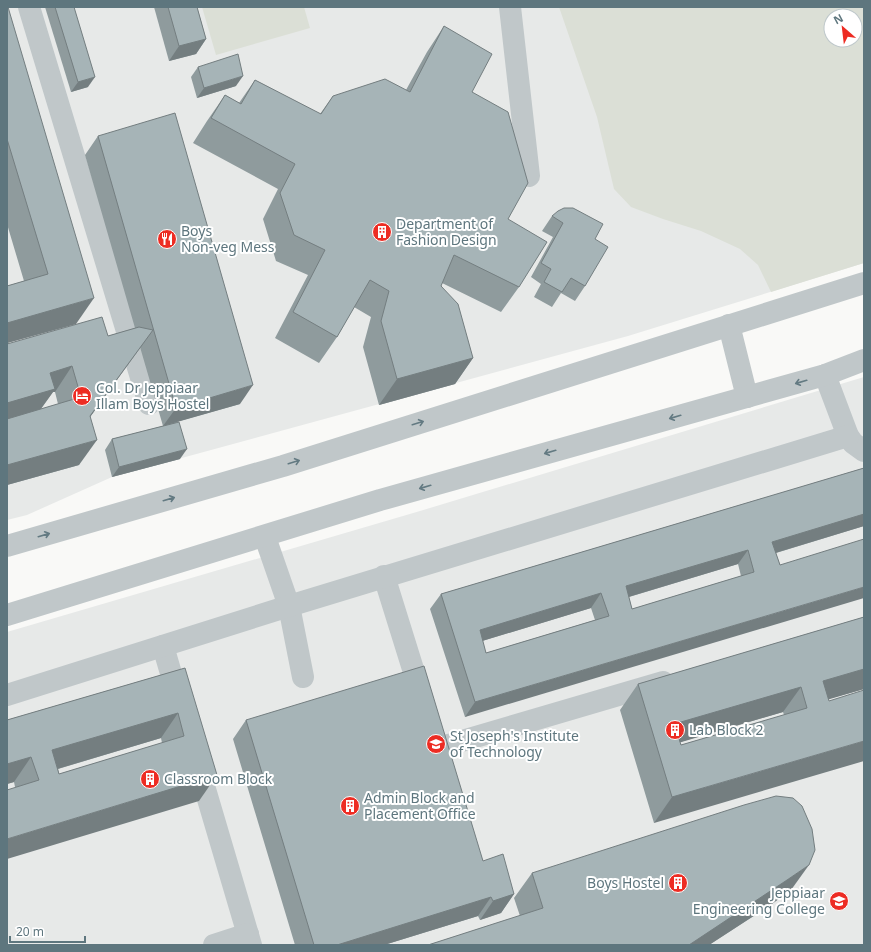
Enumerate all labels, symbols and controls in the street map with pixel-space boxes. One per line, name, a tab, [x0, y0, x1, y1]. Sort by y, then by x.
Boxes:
north arrow	[823, 8, 863, 48]
text: N	[831, 10, 846, 27]
place label: Department of Fashion Design	[396, 214, 497, 249]
place label: Boys Non-veg Mess	[181, 221, 275, 256]
building icon: Department of Fashion Design	[371, 221, 393, 243]
restaurant icon: Boys Non-veg Mess	[156, 228, 178, 250]
place label: Col. Dr Jeppiaar Illam Boys Hostel	[96, 378, 209, 413]
one-way arrow	[794, 379, 807, 386]
hotel icon: Col. Dr Jeppiaar Illam Boys Hostel	[71, 385, 93, 407]
one-way arrow	[669, 414, 682, 421]
one-way arrow	[411, 419, 424, 426]
one-way arrow	[544, 449, 557, 456]
one-way arrow	[287, 458, 300, 465]
one-way arrow	[419, 484, 432, 492]
one-way arrow	[163, 495, 176, 502]
one-way arrow	[38, 531, 51, 538]
building icon: Lab Block 2	[664, 719, 686, 741]
place label: Lab Block 2	[689, 720, 763, 739]
place label: St Joseph's Institute of Technology	[450, 726, 579, 761]
school or university icon: St Joseph's Institute of Technology	[425, 733, 447, 755]
building icon: Classroom Block	[139, 768, 161, 790]
place label: Classroom Block	[164, 769, 273, 788]
place label: Admin Block and Placement Office	[364, 788, 476, 823]
building icon: Admin Block and Placement Office	[339, 795, 361, 817]
building icon: Boys Hostel	[667, 872, 689, 894]
place label: Boys Hostel	[587, 873, 664, 892]
place label: Jeppiaar Engineering College	[693, 883, 825, 918]
school or university icon: Jeppiaar Engineering College	[828, 890, 850, 912]
scale bar	[10, 918, 85, 944]
text: 20 m	[16, 923, 44, 940]

